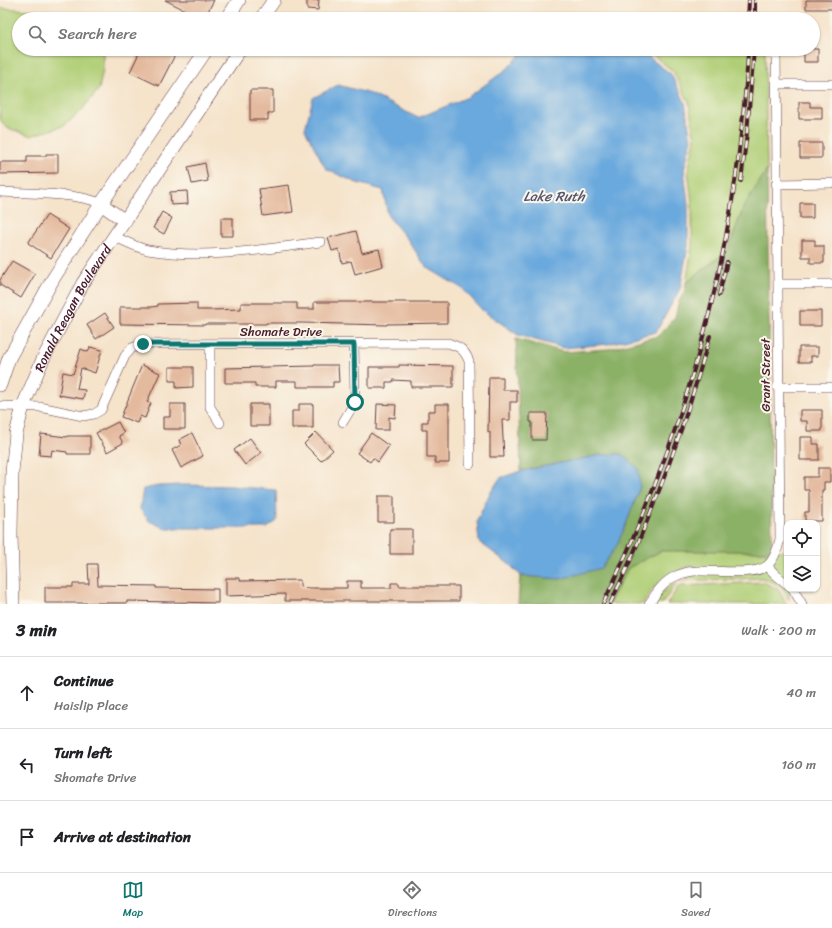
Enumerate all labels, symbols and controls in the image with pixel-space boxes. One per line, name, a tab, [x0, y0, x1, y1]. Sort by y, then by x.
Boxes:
search box	[12, 12, 820, 56]
text: Search here	[58, 21, 137, 47]
icon: search	[26, 23, 48, 45]
water label: Lake Ruth	[523, 184, 586, 209]
street label: Ronald Reagan Boulevard	[27, 239, 118, 375]
street label: Shomate Drive	[240, 320, 323, 343]
route end	[134, 335, 152, 353]
street label: Grant Street	[754, 338, 777, 412]
route start	[346, 393, 364, 411]
map controls	[784, 520, 820, 592]
button: locate	[784, 520, 820, 556]
button: layers	[784, 556, 820, 592]
text: 3 min	[16, 615, 57, 645]
text: Walk · 200 m	[741, 619, 816, 642]
text: Continue	[54, 668, 114, 694]
text: 40 m	[786, 681, 816, 704]
icon: ahead	[16, 682, 38, 704]
text: Haislip Place	[54, 694, 128, 717]
text: Turn left	[54, 740, 112, 766]
text: 160 m	[781, 753, 816, 776]
icon: left	[16, 754, 38, 776]
text: Shomate Drive	[54, 766, 136, 789]
text: Arrive at destination	[54, 824, 191, 850]
icon: arrive	[16, 826, 38, 848]
tab: Map	[122, 879, 144, 922]
tab: Directions	[388, 879, 437, 922]
tab: Saved	[681, 879, 710, 922]

